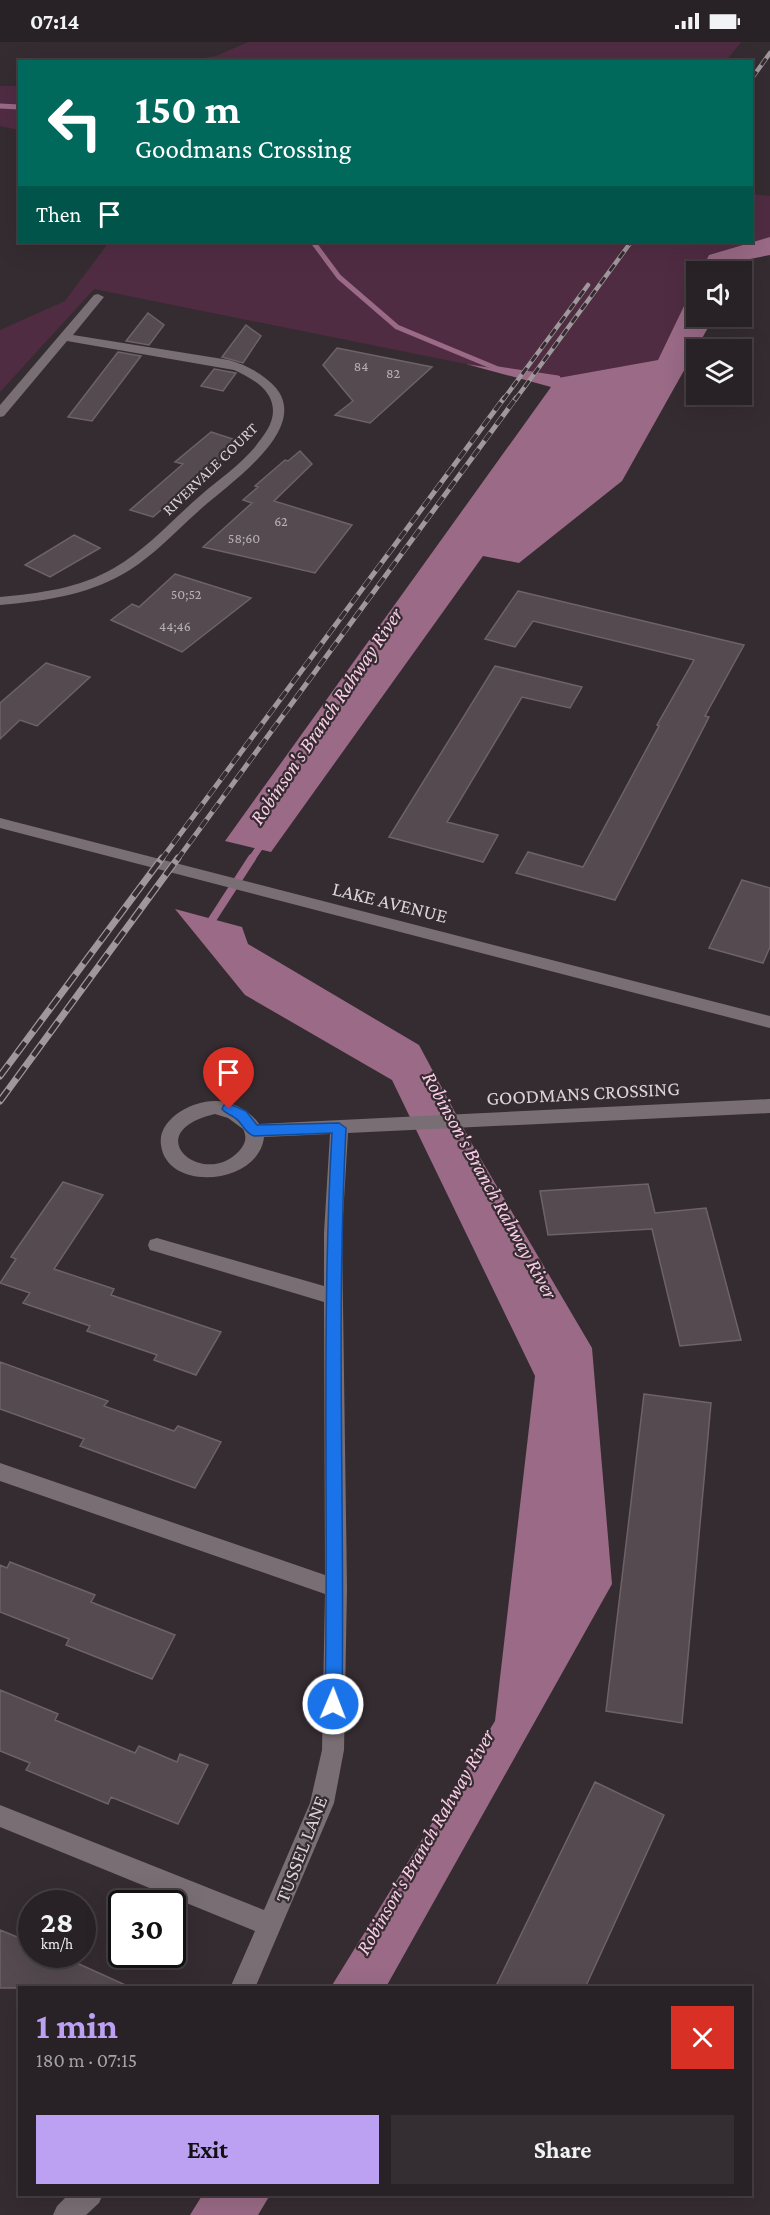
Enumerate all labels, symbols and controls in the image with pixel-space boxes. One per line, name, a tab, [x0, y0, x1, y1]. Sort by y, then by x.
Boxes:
text: 07:14	[30, 9, 79, 34]
icon: left	[36, 84, 114, 162]
text: 150 m	[135, 85, 240, 132]
text: Goodmans Crossing	[135, 134, 352, 164]
icon: arrive	[93, 198, 126, 231]
text: Then	[36, 202, 81, 227]
map controls	[686, 261, 752, 405]
button: sound	[686, 261, 752, 327]
button: layers	[686, 339, 752, 405]
house number: 84	[354, 358, 368, 374]
house number: 82	[386, 365, 400, 381]
street label: RIVERVALE COURT	[159, 419, 261, 519]
house number: 62	[274, 513, 288, 529]
house number: 58;60	[228, 530, 260, 546]
house number: 50;52	[171, 586, 202, 602]
water label: Robinson's Branch Rahway River	[245, 603, 408, 829]
house number: 44;46	[159, 618, 191, 634]
street label: LAKE AVENUE	[330, 877, 450, 927]
pin	[203, 1047, 254, 1109]
icon: arrive	[212, 1056, 245, 1089]
water label: Robinson's Branch Rahway River	[417, 1067, 563, 1303]
street label: GOODMANS CROSSING	[486, 1077, 680, 1109]
position arrow	[301, 1672, 365, 1736]
water label: Robinson's Branch Rahway River	[351, 1725, 500, 1959]
street label: TUSSEL LANE	[271, 1792, 331, 1905]
speed limit sign: 30	[108, 1890, 186, 1968]
text: 28	[41, 1905, 73, 1938]
text: km/h	[41, 1936, 73, 1952]
text: 1 min	[36, 2006, 118, 2046]
button: close	[671, 2006, 734, 2069]
text: 180 m · 07:15	[36, 2049, 137, 2071]
button: Exit	[36, 2115, 379, 2184]
button: Share	[391, 2115, 734, 2184]

